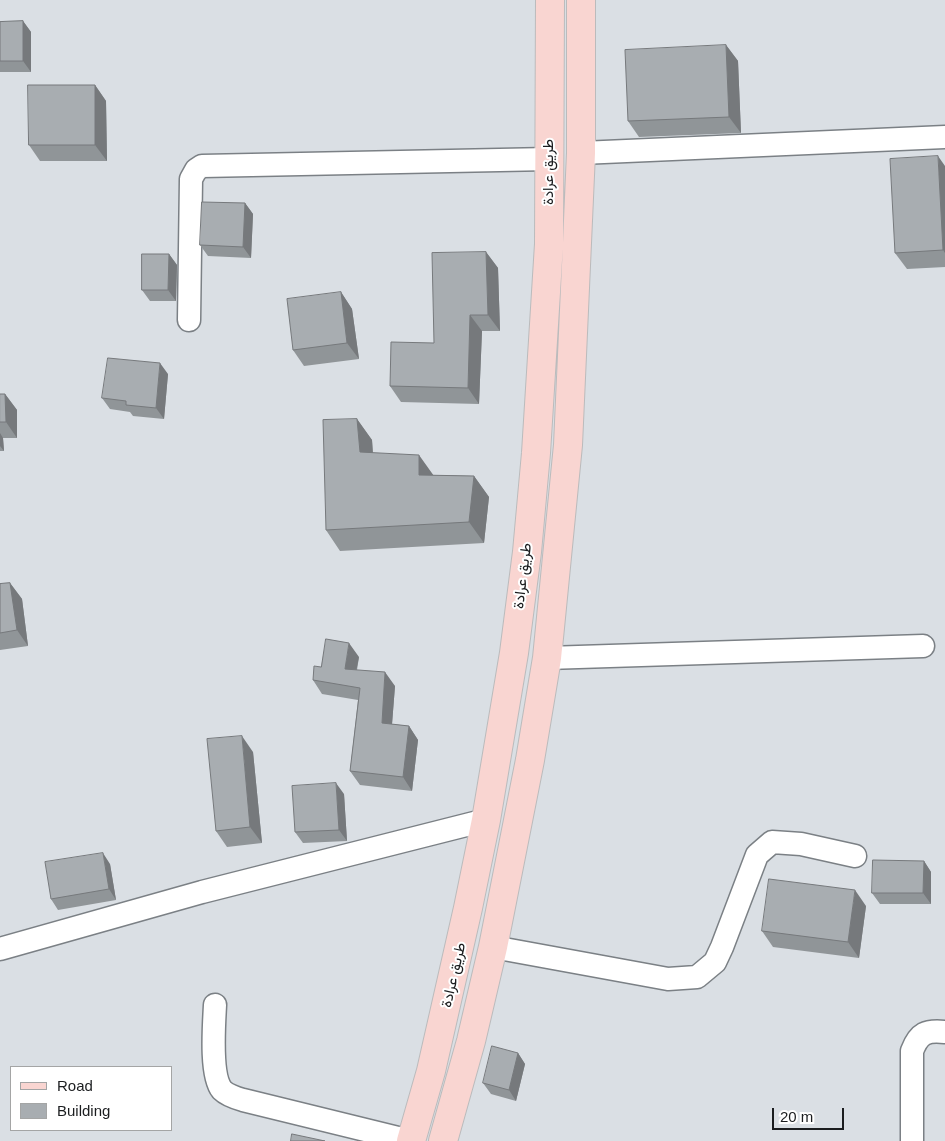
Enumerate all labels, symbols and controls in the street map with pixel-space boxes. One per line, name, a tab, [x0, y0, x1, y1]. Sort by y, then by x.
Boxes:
street label: طريق عرادة	[540, 139, 558, 205]
street label: طريق عرادة	[510, 542, 536, 610]
street label: طريق عرادة	[438, 941, 470, 1009]
legend	[10, 1066, 172, 1131]
text: Road	[57, 1077, 93, 1094]
scale bar	[775, 1098, 848, 1130]
text: Building	[57, 1102, 110, 1119]
text: 20 m	[780, 1108, 813, 1125]

